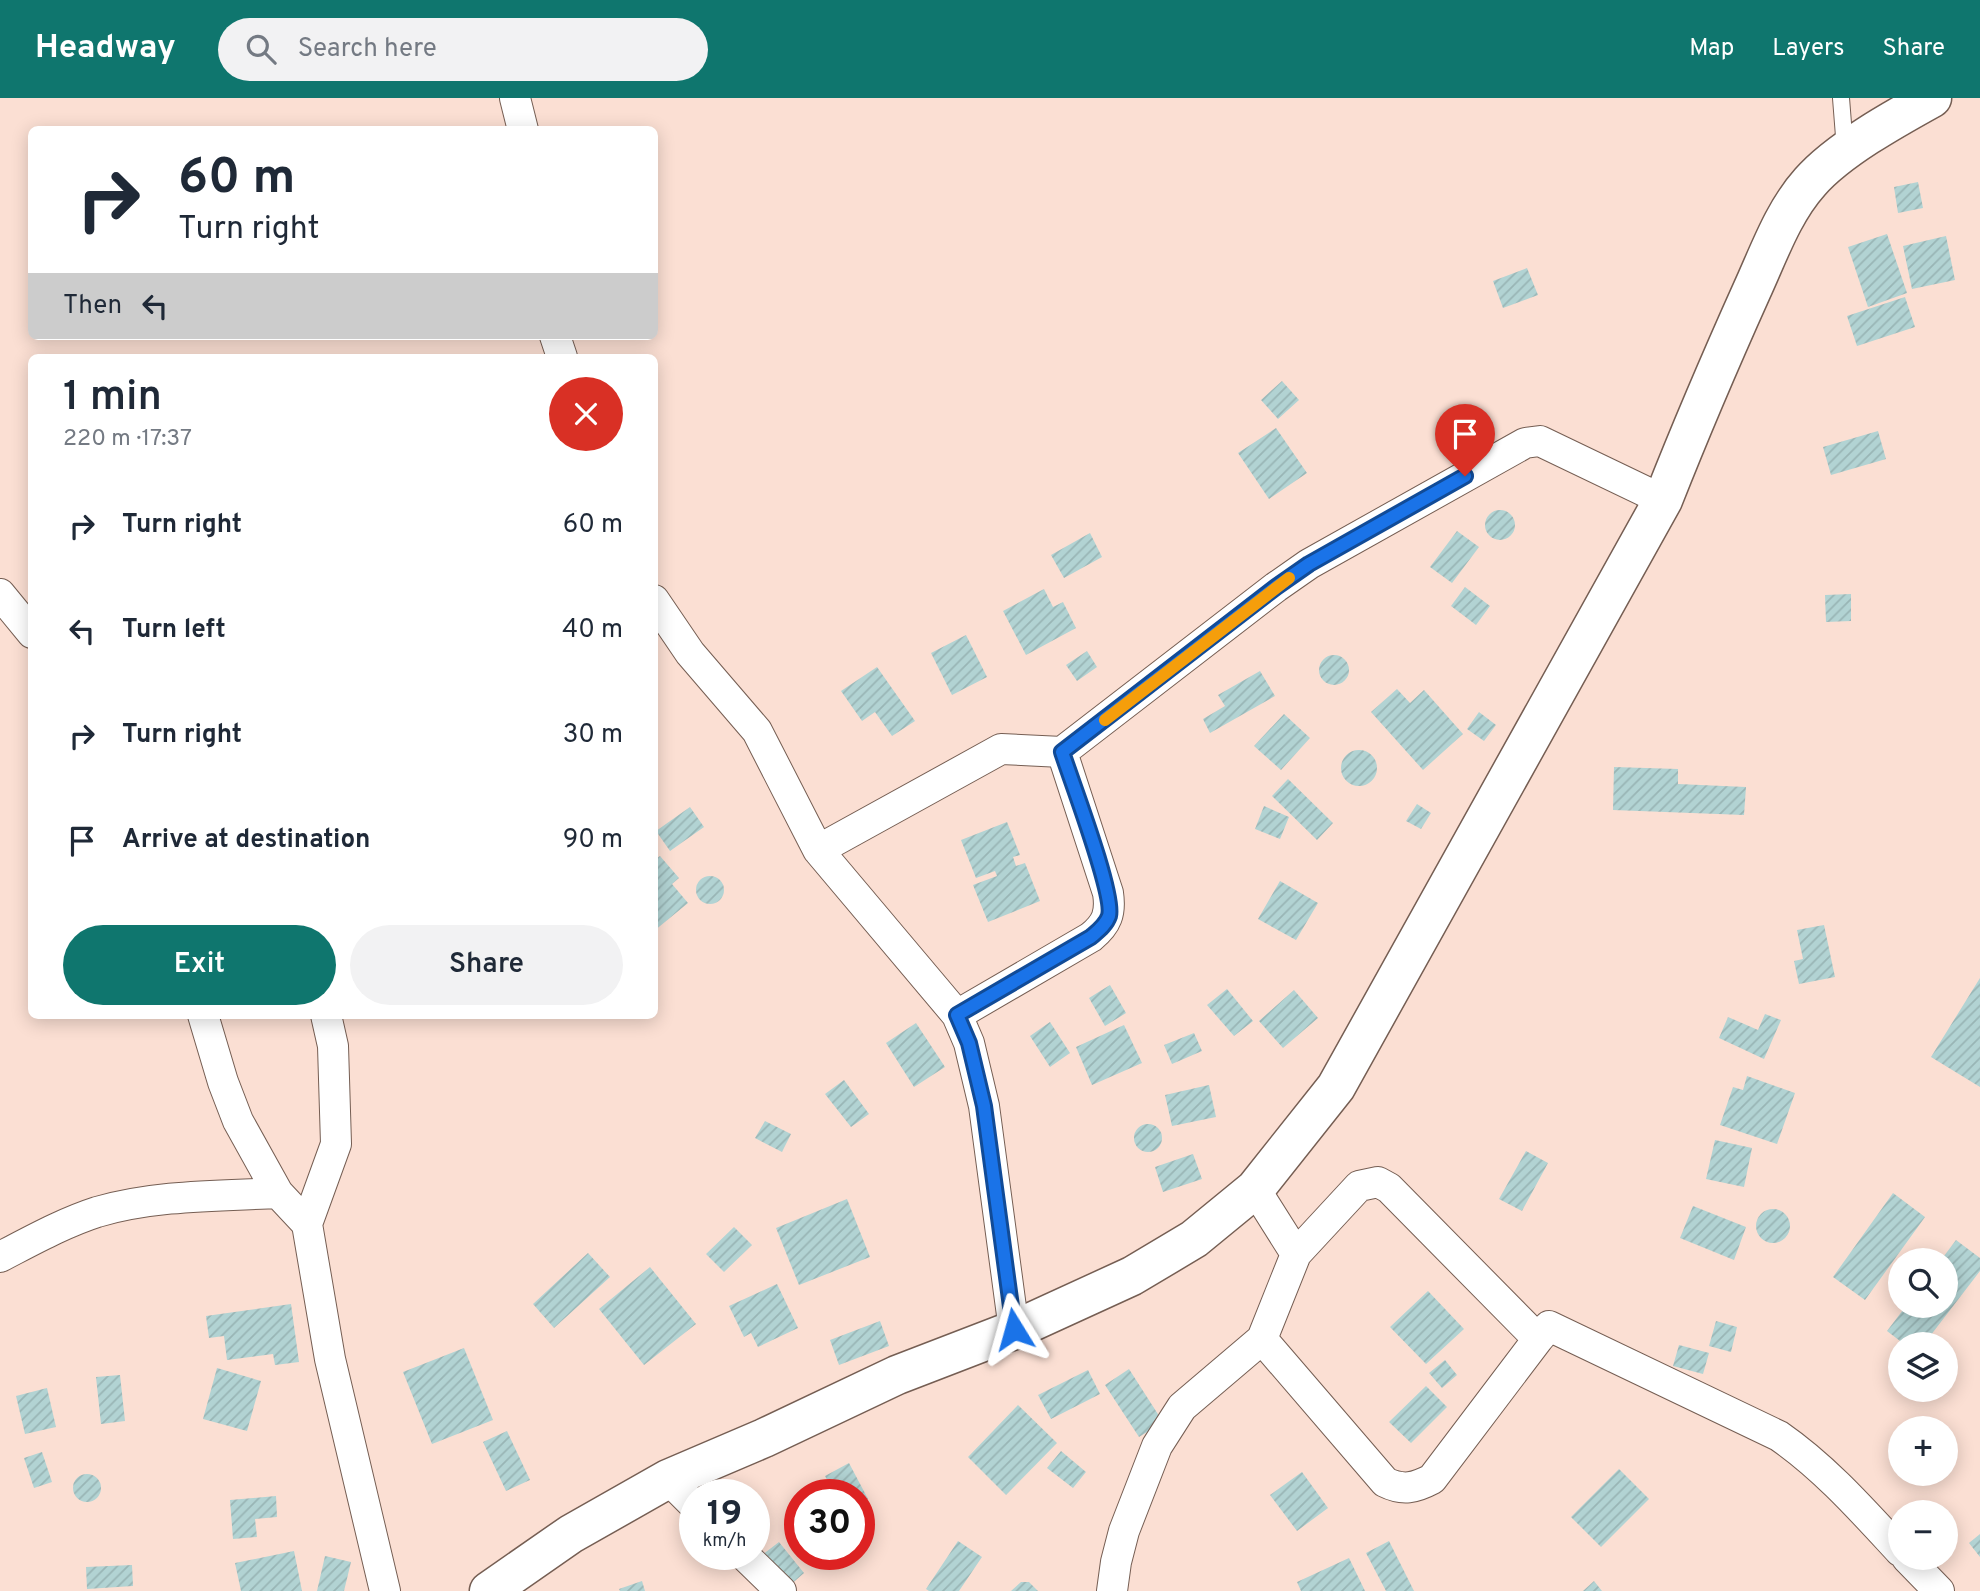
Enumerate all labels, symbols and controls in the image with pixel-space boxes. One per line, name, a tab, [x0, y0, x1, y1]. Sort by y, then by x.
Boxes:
search box	[218, 18, 708, 81]
text: Headway	[35, 28, 176, 70]
icon: search	[242, 30, 280, 68]
text: Search here	[298, 33, 437, 66]
text: Map	[1689, 34, 1734, 64]
text: Layers	[1772, 34, 1844, 64]
text: Share	[1882, 34, 1945, 64]
text: 60 m	[178, 149, 296, 211]
icon: right	[63, 154, 154, 245]
text: Turn right	[178, 210, 320, 250]
icon: left	[136, 287, 174, 325]
text: Then	[63, 290, 122, 323]
text: 1 min	[63, 372, 162, 425]
button: close	[549, 377, 623, 451]
pin	[1435, 404, 1495, 476]
icon: arrive	[1446, 415, 1484, 453]
text: 220 m · 17:37	[63, 425, 192, 454]
icon: right	[63, 507, 101, 545]
text: Turn right	[122, 509, 242, 542]
text: 60 m	[563, 509, 623, 542]
icon: left	[63, 612, 101, 650]
text: Turn left	[122, 614, 226, 647]
text: 40 m	[562, 614, 623, 647]
icon: right	[63, 717, 101, 755]
text: Turn right	[122, 719, 242, 752]
text: 30 m	[563, 719, 623, 752]
icon: arrive	[63, 822, 101, 860]
text: Arrive at destination	[122, 824, 370, 857]
text: 90 m	[563, 824, 623, 857]
button: Exit	[63, 925, 336, 1005]
button: Share	[350, 925, 623, 1005]
map controls	[1888, 1248, 1958, 1570]
button: search	[1888, 1248, 1958, 1318]
position arrow	[977, 1292, 1051, 1366]
button: layers	[1888, 1332, 1958, 1402]
button: +	[1888, 1416, 1958, 1486]
speed limit sign: 30	[784, 1479, 875, 1570]
text: 19	[707, 1493, 742, 1537]
button: −	[1888, 1500, 1958, 1570]
text: km/h	[703, 1530, 746, 1553]

